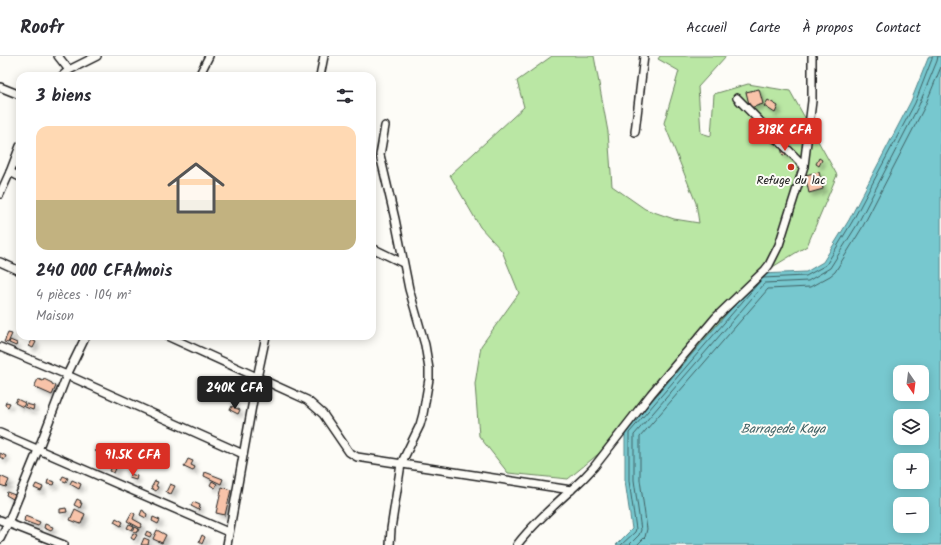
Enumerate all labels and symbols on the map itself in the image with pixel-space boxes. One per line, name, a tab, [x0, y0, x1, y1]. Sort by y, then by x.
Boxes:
pin: 318K CFA	[744, 118, 826, 152]
marker: Refuge du lac	[786, 162, 796, 172]
place label: Refuge du lac	[756, 171, 826, 190]
north arrow	[893, 365, 929, 401]
pin: 240K CFA	[194, 376, 276, 410]
water label: Barragede Kaya	[741, 419, 826, 440]
pin: 91.5K CFA	[87, 443, 179, 477]

